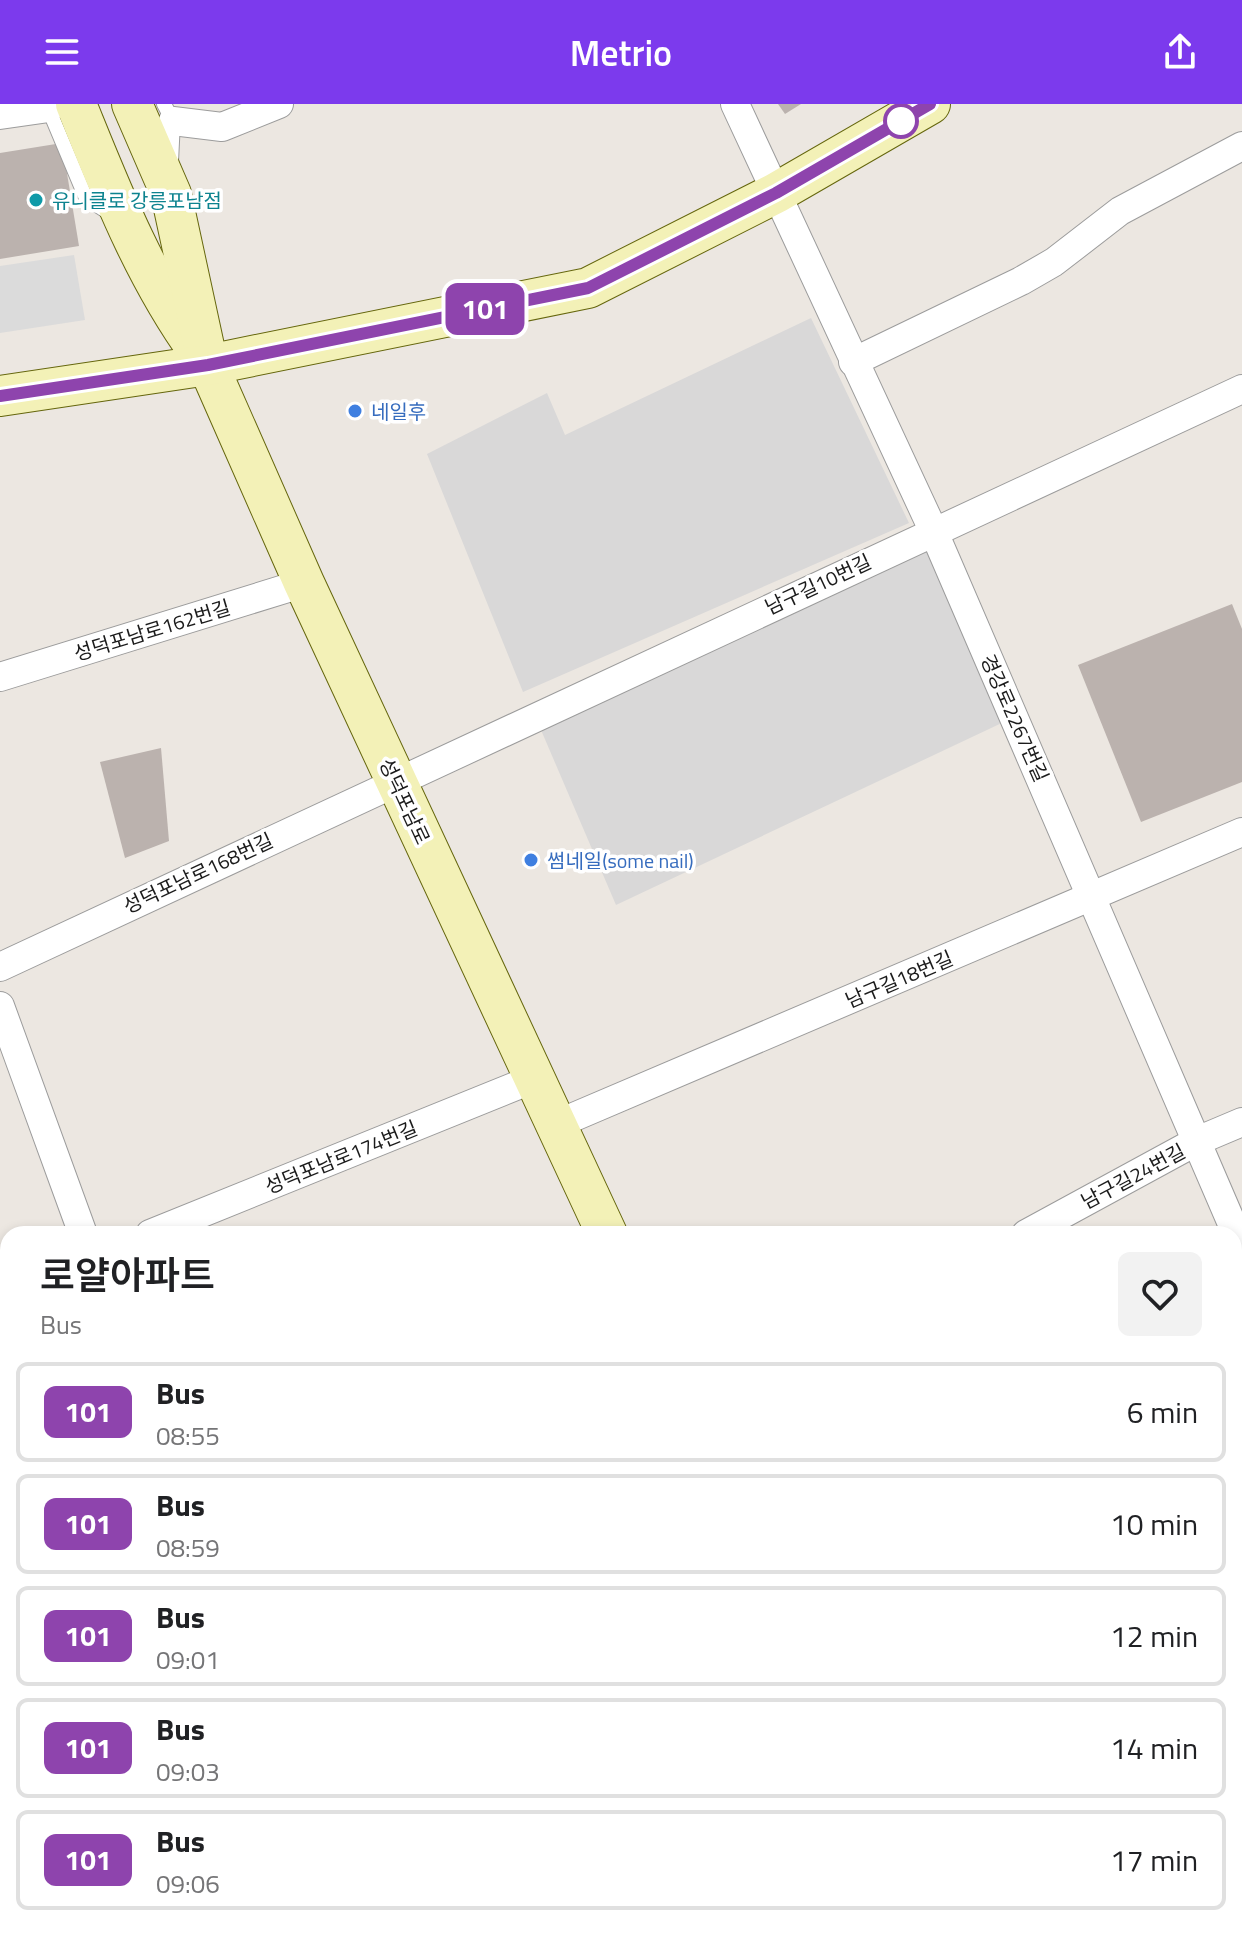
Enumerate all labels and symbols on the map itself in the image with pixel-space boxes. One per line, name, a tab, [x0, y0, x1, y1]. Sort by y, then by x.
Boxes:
unlabelled marker	[884, 104, 918, 138]
place label: 유니클로 강릉포남점	[52, 185, 222, 216]
marker: 유니클로 강릉포남점	[27, 191, 45, 209]
line badge: 101	[439, 283, 531, 335]
place label: 네일후	[371, 396, 426, 427]
marker: 네일후	[346, 402, 364, 420]
street label: 남구길10번길	[760, 546, 876, 622]
street label: 성덕포남로162번길	[70, 591, 234, 669]
street label: 경강로2267번길	[973, 649, 1057, 787]
street label: 성덕포남로	[372, 753, 438, 849]
street label: 성덕포남로168번길	[118, 825, 278, 921]
place label: 썸네일(some nail)	[547, 845, 694, 876]
marker: 썸네일(some nail)	[522, 851, 540, 869]
street label: 남구길18번길	[840, 942, 958, 1016]
street label: 성덕포남로174번길	[260, 1112, 422, 1202]
street label: 남구길24번길	[1075, 1135, 1191, 1217]

